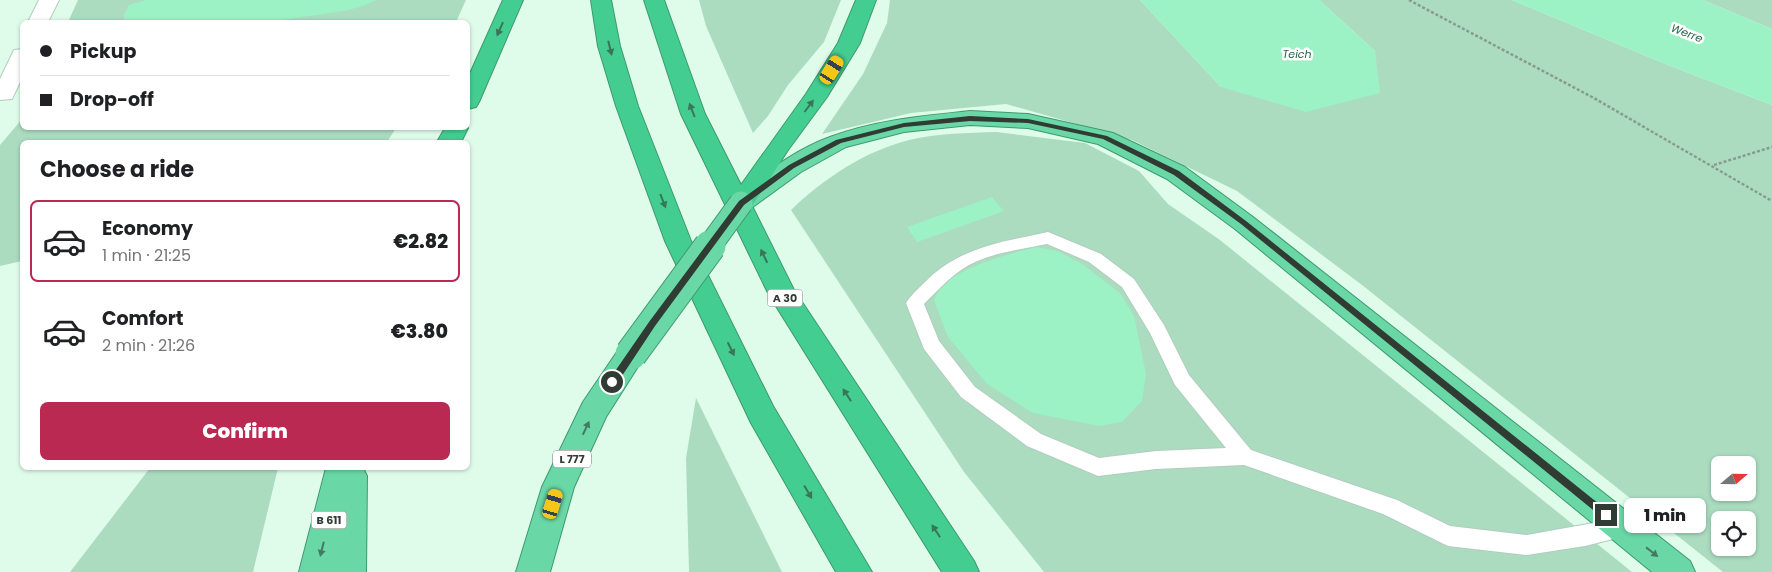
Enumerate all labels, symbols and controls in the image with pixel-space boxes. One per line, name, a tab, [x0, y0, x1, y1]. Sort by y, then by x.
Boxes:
water label: Werre	[1669, 20, 1705, 46]
one-way arrow	[496, 22, 504, 36]
text: Pickup	[70, 38, 136, 65]
one-way arrow	[606, 40, 614, 55]
water label: Teich	[1282, 46, 1312, 62]
car	[817, 53, 846, 87]
text: Drop-off	[70, 86, 154, 113]
one-way arrow	[804, 100, 815, 113]
one-way arrow	[687, 103, 695, 117]
text: Choose a ride	[40, 154, 194, 185]
one-way arrow	[660, 194, 667, 209]
text: Economy	[102, 215, 193, 242]
icon: car	[42, 219, 87, 264]
text: €2.82	[393, 228, 448, 255]
text: 1 min · 21:25	[102, 244, 191, 267]
one-way arrow	[760, 249, 768, 263]
road number: A 30	[768, 290, 802, 306]
text: Comfort	[102, 305, 184, 332]
icon: car	[42, 309, 87, 354]
text: €3.80	[391, 318, 448, 345]
text: 2 min · 21:26	[102, 334, 195, 357]
one-way arrow	[727, 342, 735, 356]
route start	[601, 371, 623, 393]
one-way arrow	[842, 388, 852, 402]
button: Confirm	[40, 402, 450, 460]
one-way arrow	[582, 421, 590, 435]
road number: L 777	[553, 450, 591, 468]
north arrow	[1711, 456, 1756, 501]
map controls	[1711, 456, 1756, 556]
one-way arrow	[804, 484, 812, 499]
car	[541, 487, 564, 521]
callout: 1 min	[1624, 498, 1706, 532]
route end	[1595, 504, 1617, 526]
text: 1 min	[1644, 504, 1686, 527]
button: locate	[1711, 511, 1756, 556]
road number: B 611	[312, 512, 346, 528]
one-way arrow	[931, 525, 940, 538]
one-way arrow	[318, 541, 326, 556]
one-way arrow	[1645, 546, 1658, 557]

